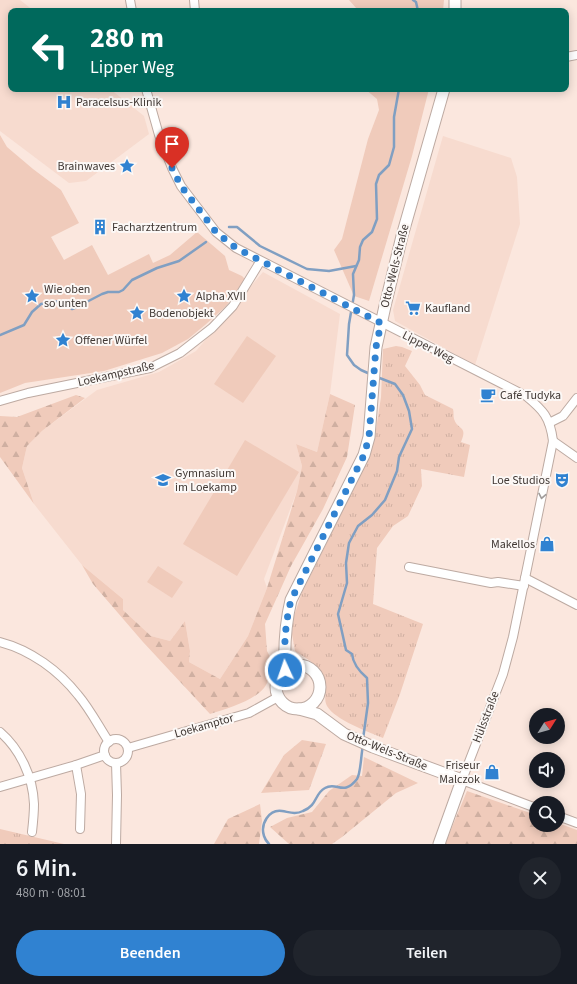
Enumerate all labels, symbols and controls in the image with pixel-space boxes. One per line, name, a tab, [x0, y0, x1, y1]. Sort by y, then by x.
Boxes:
text: 280 m	[90, 18, 164, 58]
icon: left	[24, 24, 76, 76]
text: Lipper Weg	[90, 55, 174, 80]
hospital icon: Paracelsus-Klinik	[55, 93, 73, 111]
place label: Paracelsus-Klinik	[76, 94, 161, 111]
pin	[155, 127, 189, 168]
icon: arrive	[161, 133, 183, 155]
place icon: Brainwaves	[118, 157, 136, 175]
place label: Brainwaves	[57, 158, 115, 175]
building icon: Facharztzentrum	[91, 218, 109, 236]
place label: Facharztzentrum	[112, 219, 197, 236]
street label: Otto-Wels-Straße	[376, 222, 414, 310]
place label: Wie oben so unten	[44, 281, 90, 312]
place icon: Wie oben so unten	[23, 287, 41, 305]
place icon: Alpha XVII	[175, 287, 193, 305]
place label: Alpha XVII	[196, 288, 246, 305]
supermarket icon: Kaufland	[404, 299, 422, 317]
place label: Kaufland	[425, 300, 470, 317]
place icon: Bodenobjekt	[128, 304, 146, 322]
place label: Bodenobjekt	[149, 305, 214, 322]
street label: Lipper Weg	[399, 327, 457, 367]
place icon: Offener Würfel	[54, 331, 72, 349]
place label: Offener Würfel	[75, 332, 147, 349]
street label: Loekampstraße	[76, 357, 156, 391]
cafe icon: Café Tudyka	[479, 386, 497, 404]
place label: Café Tudyka	[500, 387, 561, 404]
place label: Gymnasium im Loekamp	[175, 465, 237, 496]
school or university icon: Gymnasium im Loekamp	[154, 471, 172, 489]
theatre icon: Loe Studios	[553, 471, 571, 489]
place label: Loe Studios	[492, 472, 550, 489]
one-way arrow	[538, 492, 547, 499]
shop icon: Makellos	[538, 535, 556, 553]
place label: Makellos	[491, 536, 535, 553]
position arrow	[264, 649, 306, 691]
street label: Hülsstraße	[468, 689, 504, 745]
north arrow	[529, 708, 565, 744]
map controls	[529, 708, 565, 832]
street label: Loekamptor	[172, 709, 236, 743]
street label: Otto-Wels-Straße	[344, 727, 430, 775]
button: sound	[529, 752, 565, 788]
place label: Friseur Malczok	[439, 757, 481, 788]
shop icon: Friseur Malczok	[483, 763, 501, 781]
button: search	[529, 796, 565, 832]
text: 6 Min.	[16, 851, 77, 886]
button: close	[519, 857, 561, 899]
text: 480 m · 08:01	[16, 884, 86, 902]
button: Beenden	[16, 930, 285, 976]
button: Teilen	[293, 930, 561, 976]

